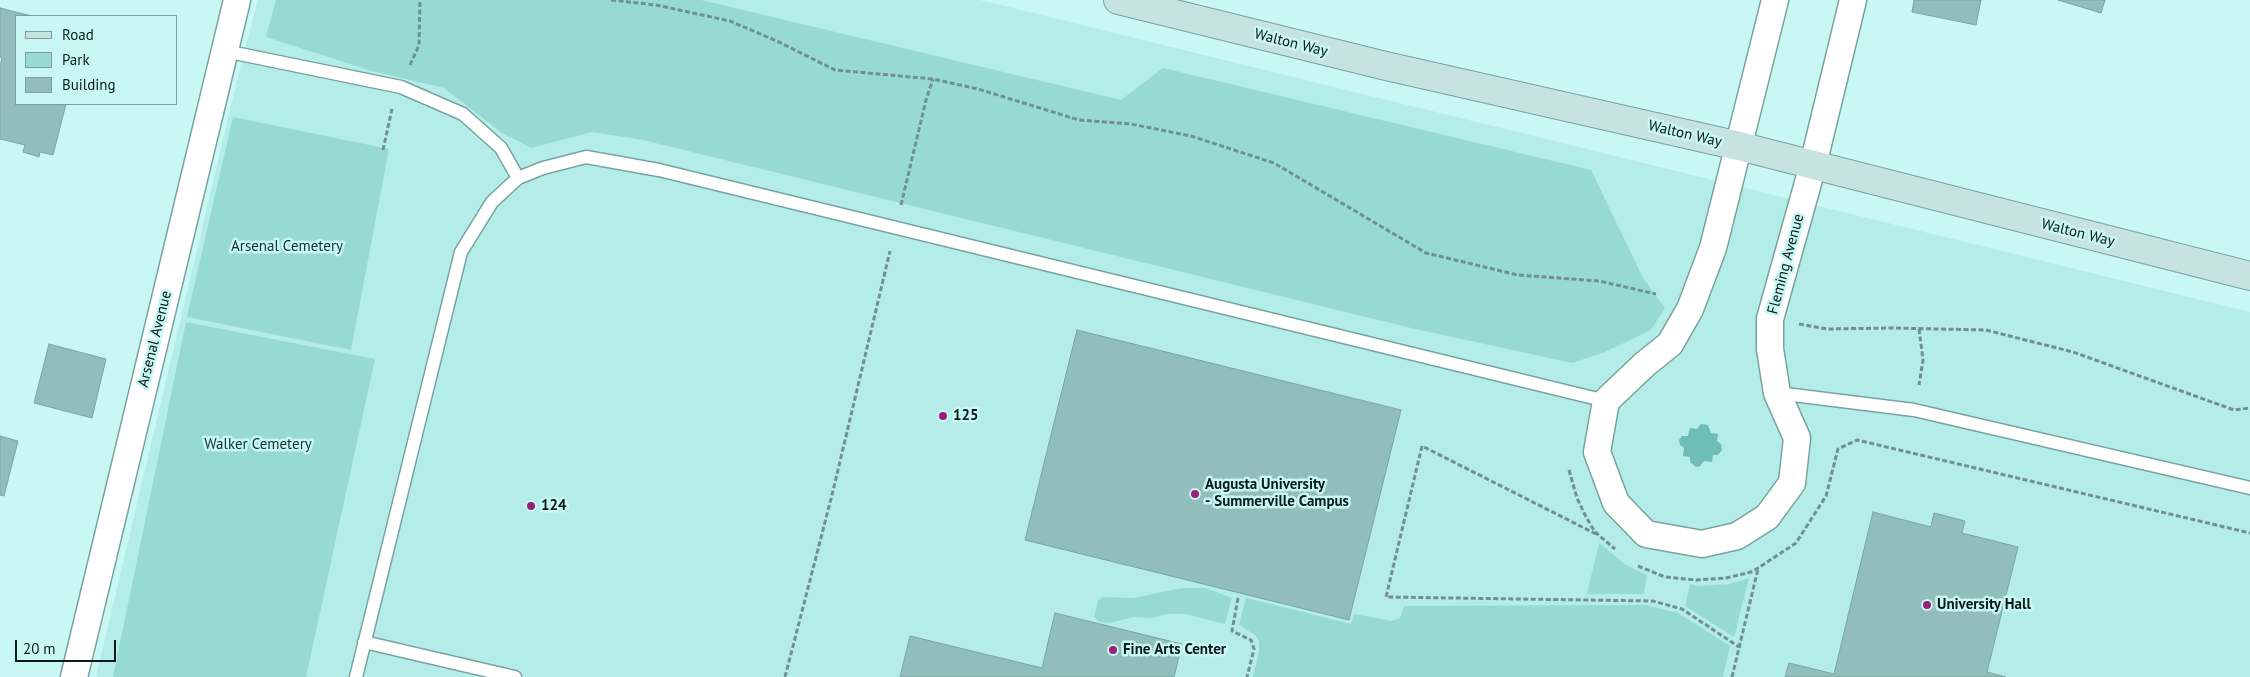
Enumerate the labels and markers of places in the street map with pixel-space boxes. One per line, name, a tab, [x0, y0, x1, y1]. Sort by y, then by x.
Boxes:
place label: 125	[953, 407, 979, 425]
marker: 125	[937, 410, 949, 422]
place label: Augusta University - Summerville Campus	[1205, 476, 1349, 511]
marker: Augusta University - Summerville Campus	[1189, 488, 1201, 500]
place label: 124	[541, 497, 567, 515]
marker: 124	[525, 500, 537, 512]
place label: University Hall	[1937, 596, 2031, 614]
marker: University Hall	[1921, 599, 1933, 611]
place label: Fine Arts Center	[1123, 641, 1226, 659]
marker: Fine Arts Center	[1107, 644, 1119, 656]

